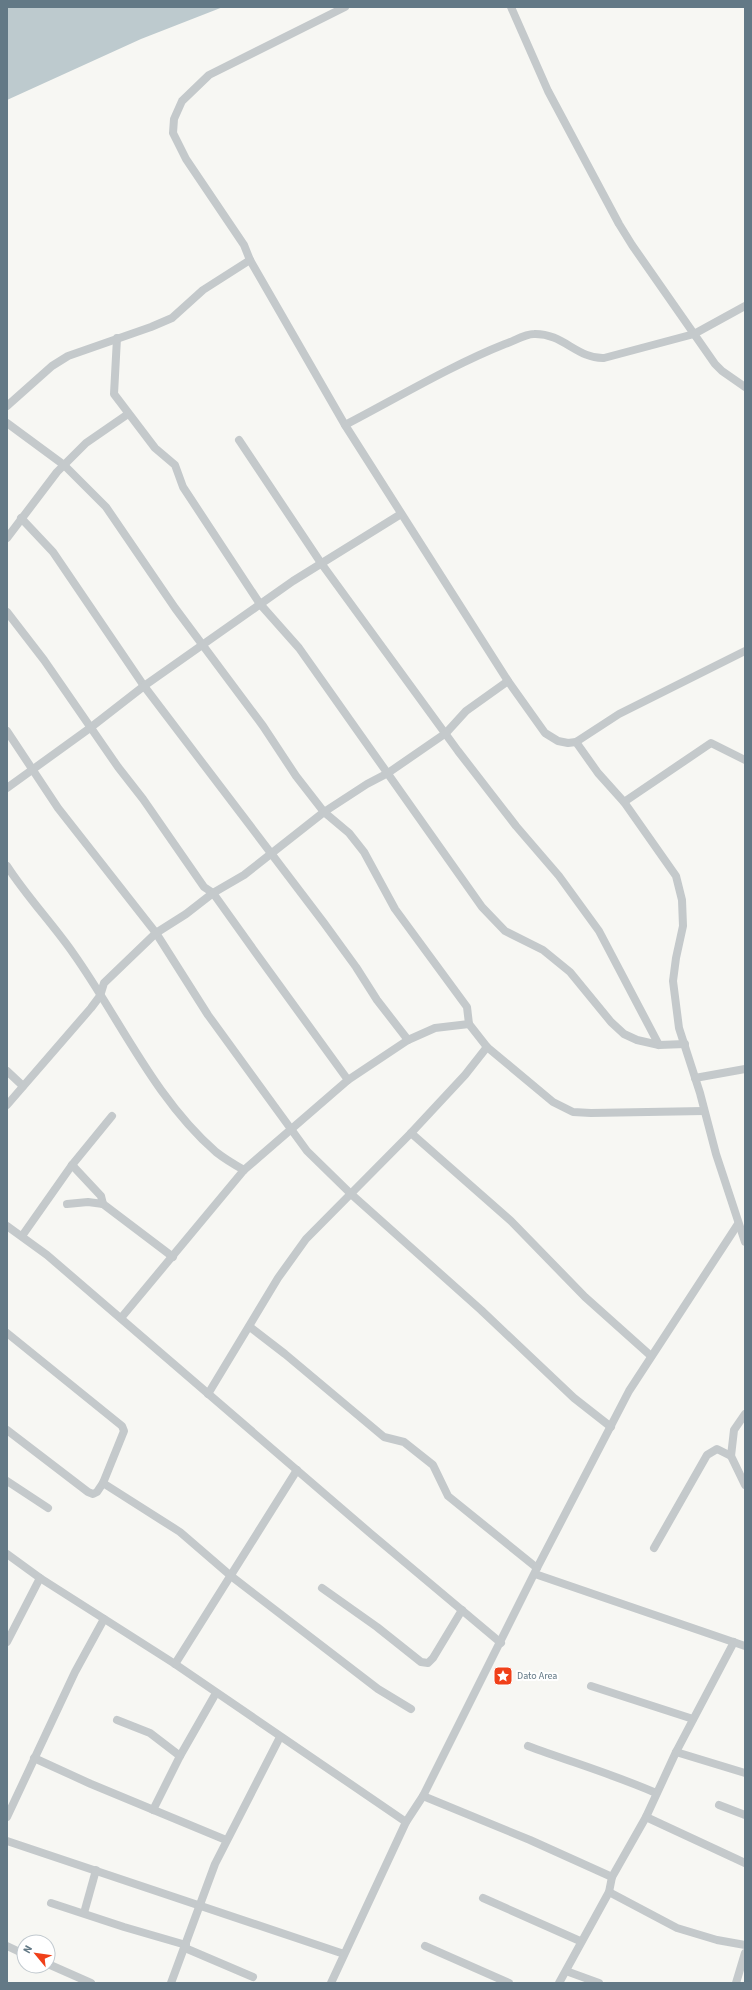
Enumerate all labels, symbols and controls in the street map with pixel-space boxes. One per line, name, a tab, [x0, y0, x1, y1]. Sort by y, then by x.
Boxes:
place icon: Dato Area	[492, 1665, 514, 1687]
place label: Dato Area	[517, 1669, 557, 1683]
north arrow	[16, 1934, 56, 1974]
text: N	[19, 1943, 36, 1956]

